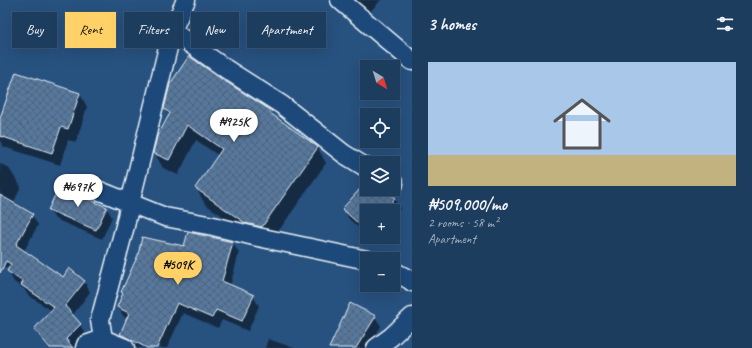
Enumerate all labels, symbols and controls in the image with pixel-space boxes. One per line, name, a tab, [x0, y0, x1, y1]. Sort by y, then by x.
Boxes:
chip: Buy	[12, 12, 57, 48]
chip: Rent	[65, 12, 116, 48]
chip: Filters	[124, 12, 183, 48]
chip: New	[191, 12, 239, 48]
chip: Apartment	[247, 12, 326, 48]
icon: filters	[714, 13, 736, 35]
text: 3 homes	[428, 14, 476, 35]
north arrow	[360, 60, 400, 100]
map controls	[360, 60, 400, 292]
icon: home	[546, 88, 618, 160]
button: locate	[360, 108, 400, 148]
pin: ₦925K	[206, 109, 262, 143]
text: ₦925K	[219, 114, 249, 130]
button: layers	[360, 156, 400, 196]
pin: ₦697K	[50, 174, 106, 208]
text: ₦697K	[63, 179, 93, 195]
text: ₦509,000/mo	[428, 194, 507, 215]
button: +	[360, 204, 400, 244]
text: 2 rooms · 58 m²	[428, 215, 498, 231]
text: Apartment	[428, 231, 476, 247]
pin: ₦509K	[150, 252, 206, 286]
button: −	[360, 252, 400, 292]
text: ₦509K	[163, 257, 193, 273]

